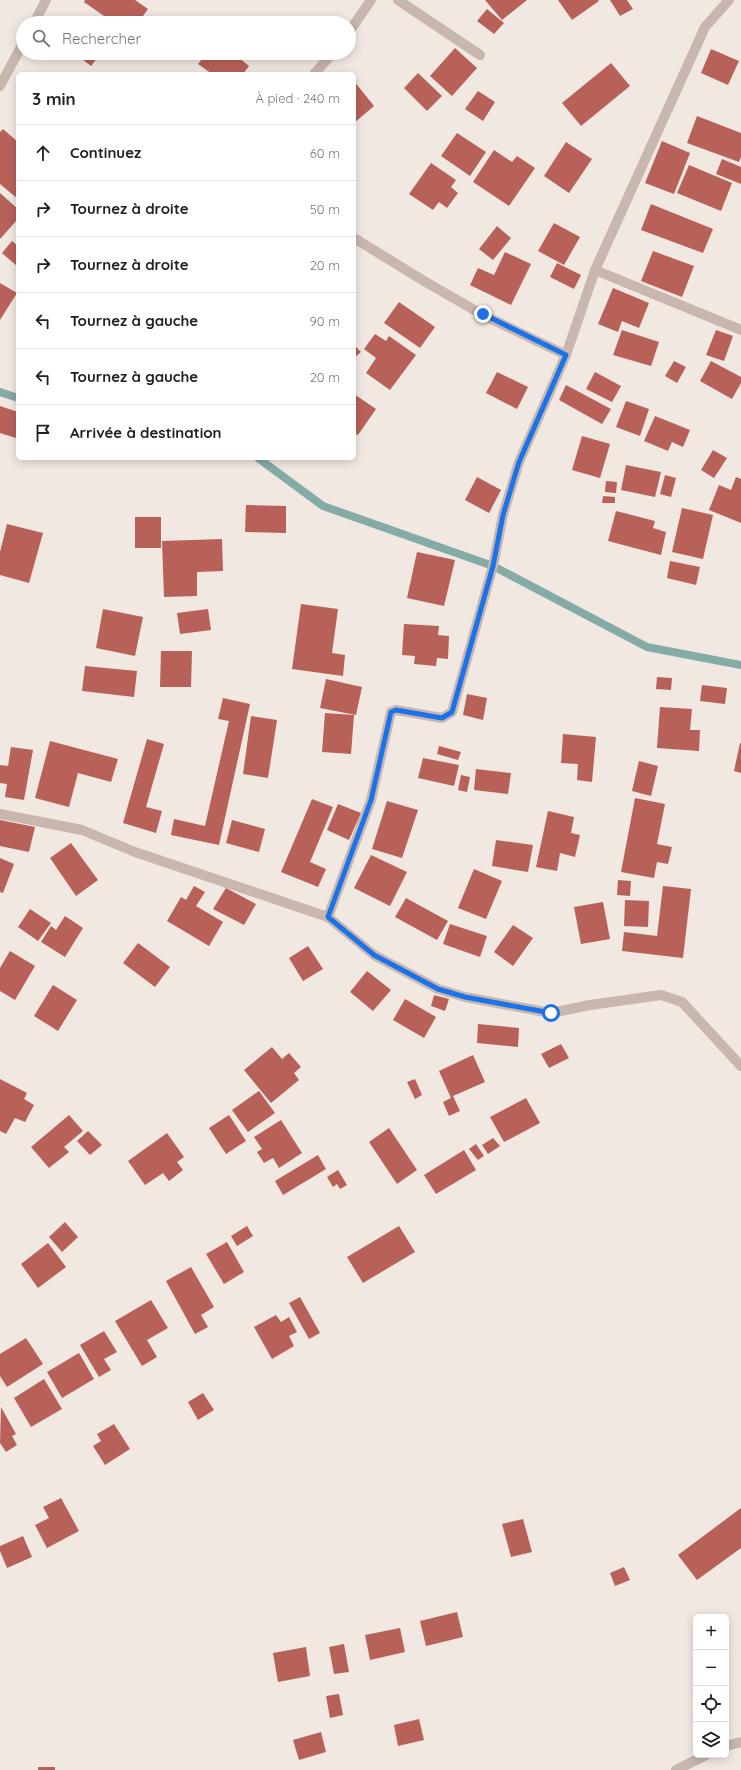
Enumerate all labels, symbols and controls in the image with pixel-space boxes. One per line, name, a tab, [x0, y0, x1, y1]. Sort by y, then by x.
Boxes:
search box	[16, 16, 356, 60]
icon: search	[30, 27, 52, 49]
text: Rechercher	[62, 29, 141, 48]
text: 3 min	[32, 88, 76, 109]
text: À pied · 240 m	[256, 90, 340, 106]
icon: ahead	[32, 142, 54, 164]
text: Continuez	[70, 143, 141, 162]
text: 60 m	[310, 145, 340, 161]
icon: right	[32, 198, 54, 220]
text: Tournez à droite	[70, 199, 189, 218]
text: 50 m	[310, 201, 340, 217]
icon: right	[32, 254, 54, 276]
text: Tournez à droite	[70, 255, 189, 274]
text: 20 m	[310, 257, 340, 273]
route end	[474, 305, 492, 323]
icon: left	[32, 310, 54, 332]
text: Tournez à gauche	[70, 311, 198, 330]
text: 90 m	[310, 313, 340, 329]
icon: left	[32, 366, 54, 388]
text: Tournez à gauche	[70, 367, 198, 386]
text: 20 m	[310, 369, 340, 385]
icon: arrive	[32, 422, 54, 444]
text: Arrivée à destination	[70, 423, 222, 442]
route start	[542, 1004, 560, 1022]
map controls	[693, 1614, 729, 1758]
button: +	[693, 1614, 729, 1650]
button: −	[693, 1650, 729, 1686]
button: locate	[693, 1686, 729, 1722]
button: layers	[693, 1722, 729, 1758]

